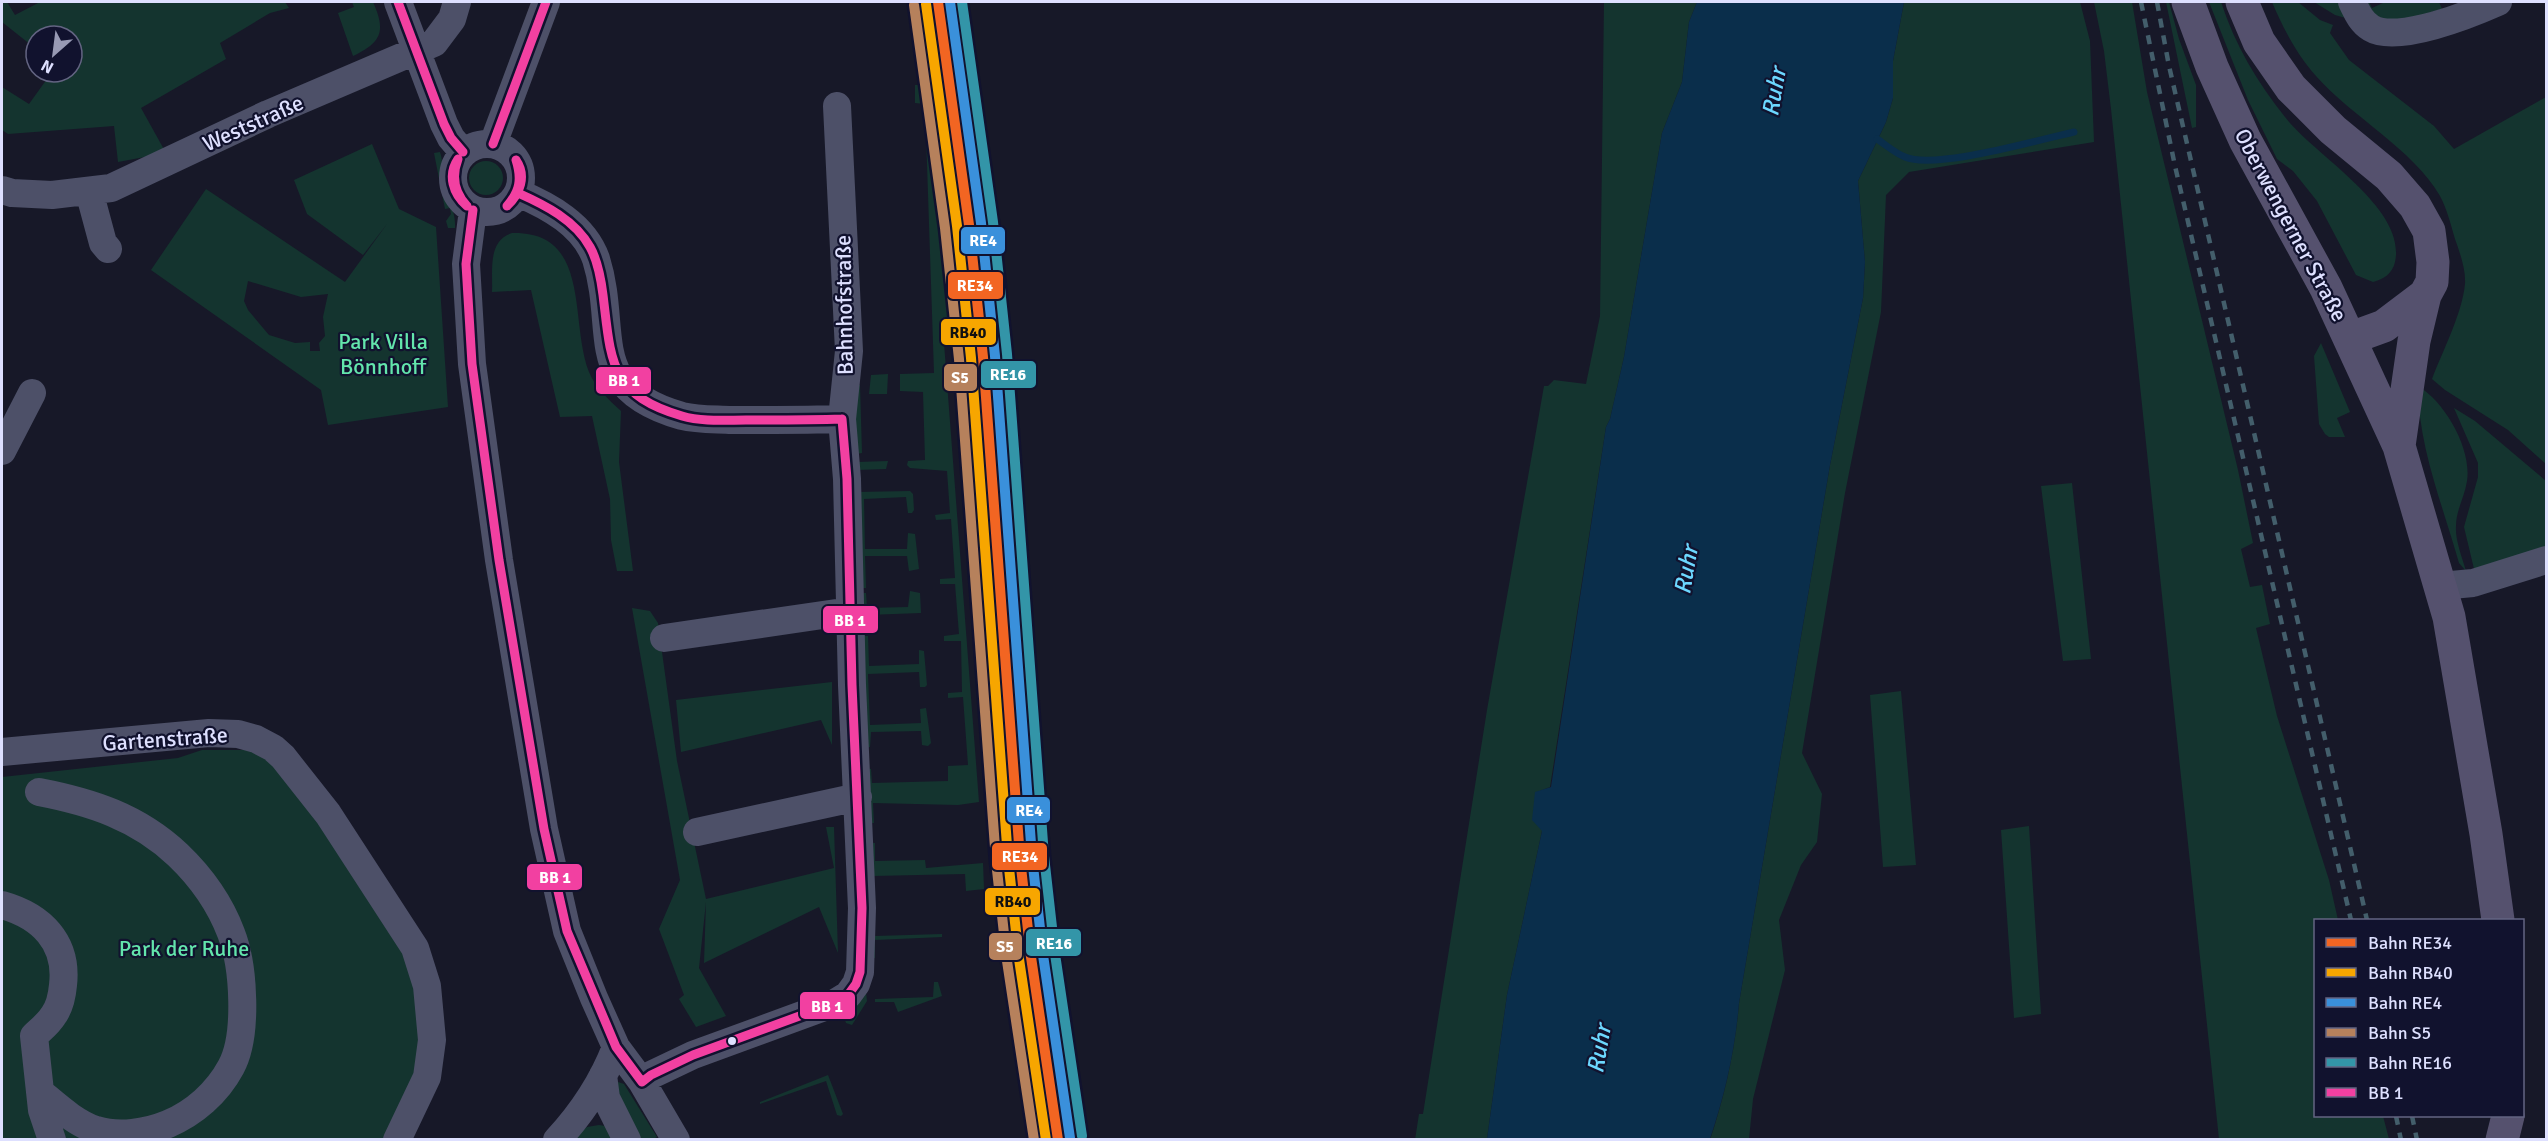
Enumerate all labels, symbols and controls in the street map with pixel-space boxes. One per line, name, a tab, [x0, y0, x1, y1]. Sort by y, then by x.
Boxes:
north arrow	[24, 24, 84, 84]
text: N	[38, 55, 57, 78]
water label: Ruhr	[1755, 62, 1794, 119]
street label: Weststraße	[198, 89, 308, 157]
street label: Oberwengerner Straße	[2229, 124, 2353, 326]
line badge: RE4	[960, 226, 1006, 255]
text: RE4	[969, 231, 997, 251]
street label: Bahnhofstraße	[829, 235, 859, 375]
line badge: RE34	[947, 271, 1004, 300]
text: RE34	[957, 276, 993, 296]
line badge: RB40	[940, 318, 997, 346]
text: RB40	[950, 323, 987, 343]
park label: Park Villa Bönnhoff	[338, 328, 428, 380]
line badge: RE16	[980, 360, 1037, 389]
line badge: S5	[943, 363, 978, 392]
text: RE16	[990, 365, 1026, 385]
line badge: BB 1	[595, 366, 652, 395]
text: S5	[951, 368, 969, 388]
text: BB 1	[608, 371, 640, 391]
water label: Ruhr	[1667, 540, 1706, 597]
line badge: BB 1	[822, 605, 879, 634]
text: BB 1	[834, 611, 866, 631]
street label: Gartenstraße	[101, 721, 229, 757]
line badge: RE4	[1006, 796, 1051, 824]
text: RE4	[1015, 801, 1043, 821]
line badge: RE34	[991, 842, 1048, 871]
text: RE34	[1002, 847, 1038, 867]
line badge: BB 1	[526, 863, 583, 891]
text: BB 1	[539, 868, 571, 888]
line badge: RB40	[984, 887, 1041, 916]
text: RB40	[995, 892, 1032, 912]
legend	[2314, 919, 2524, 1117]
line badge: RE16	[1025, 928, 1082, 957]
line badge: S5	[988, 932, 1023, 961]
text: Bahn RE34	[2368, 932, 2452, 954]
text: RE16	[1036, 934, 1072, 954]
park label: Park der Ruhe	[119, 935, 249, 962]
text: S5	[996, 937, 1014, 957]
text: Bahn RB40	[2368, 962, 2453, 984]
line badge: BB 1	[799, 991, 856, 1020]
text: Bahn RE4	[2368, 992, 2443, 1014]
text: BB 1	[811, 997, 843, 1017]
water label: Ruhr	[1580, 1019, 1619, 1076]
text: Bahn S5	[2368, 1022, 2431, 1044]
unlabelled marker	[726, 1035, 738, 1047]
text: Bahn RE16	[2368, 1052, 2452, 1074]
text: BB 1	[2368, 1082, 2403, 1104]

